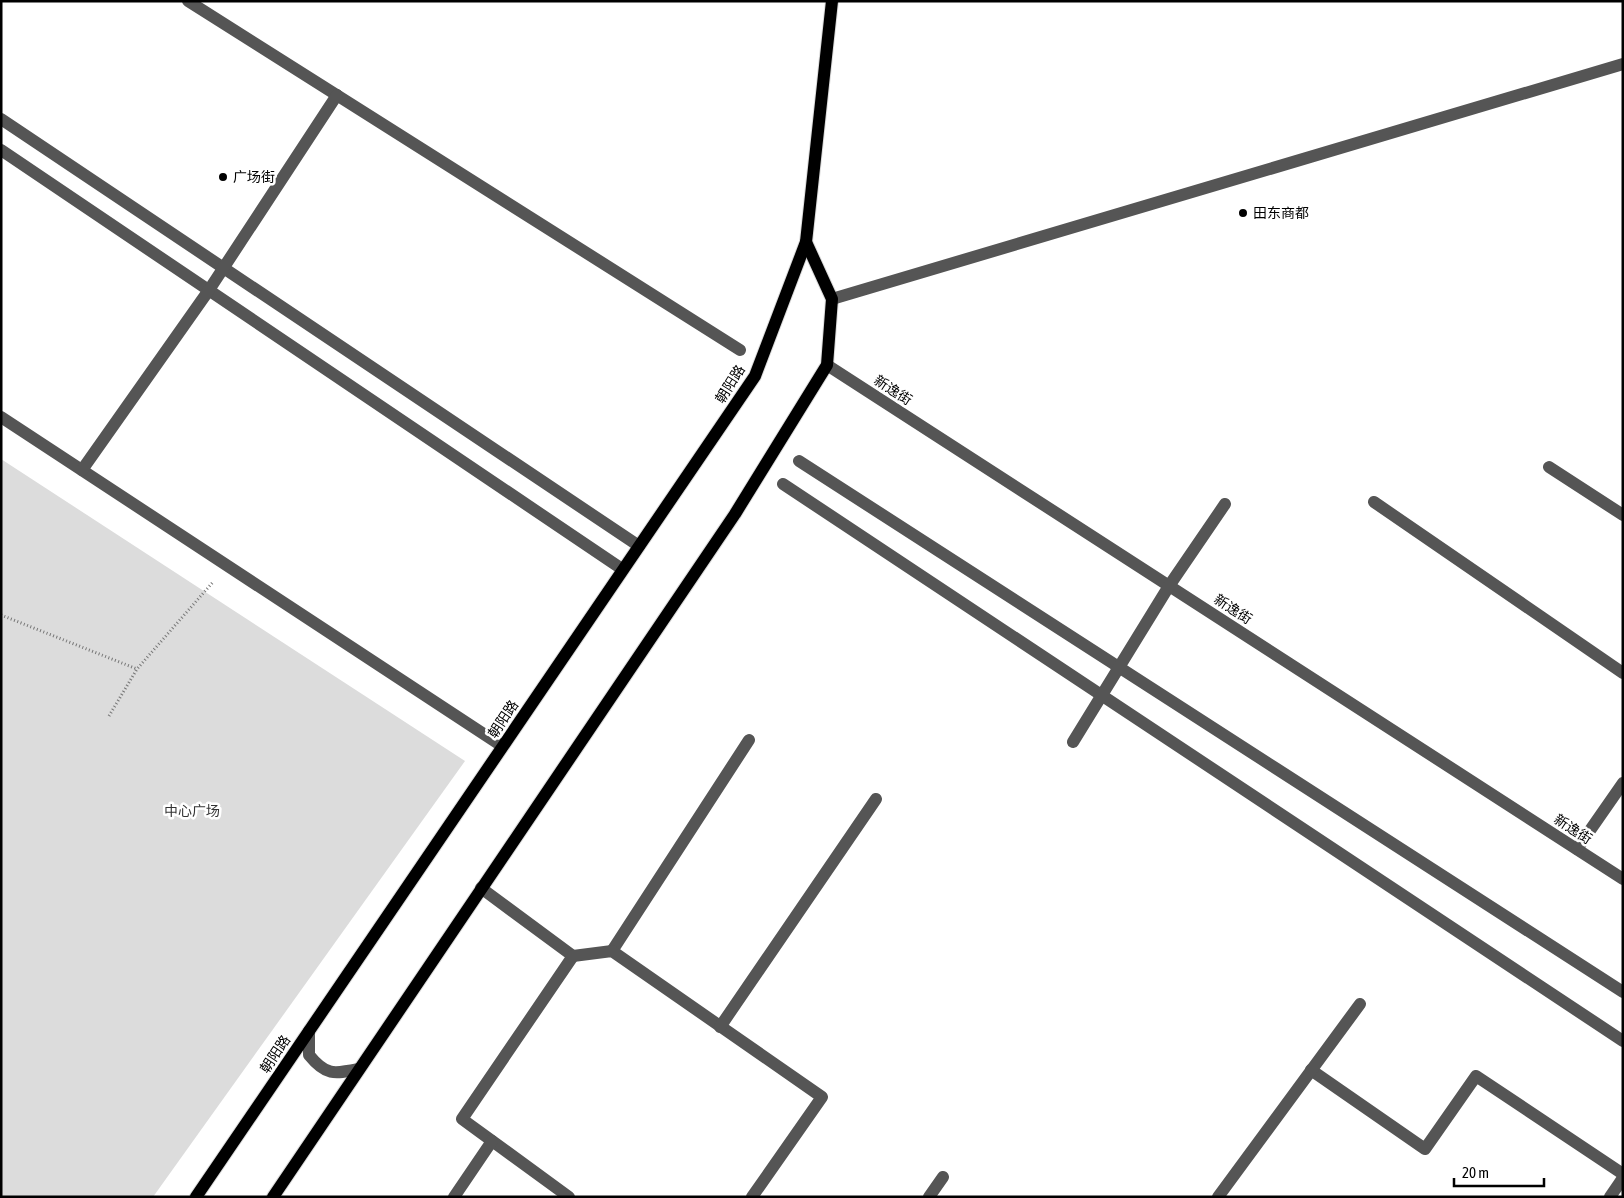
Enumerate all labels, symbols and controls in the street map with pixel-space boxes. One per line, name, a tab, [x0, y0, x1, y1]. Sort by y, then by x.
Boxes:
place label: 广场街	[233, 169, 275, 185]
marker: 广场街	[217, 171, 229, 183]
place label: 田东商都	[1253, 205, 1309, 221]
marker: 田东商都	[1237, 207, 1249, 219]
street label: 朝阳路	[712, 362, 748, 406]
street label: 新逸街	[871, 372, 915, 408]
street label: 新逸街	[1211, 591, 1255, 627]
street label: 朝阳路	[485, 697, 521, 741]
park label: 中心广场	[164, 803, 220, 819]
street label: 新逸街	[1551, 811, 1595, 847]
street label: 朝阳路	[257, 1032, 293, 1076]
scale bar	[1454, 1156, 1544, 1188]
text: 20 m	[1462, 1164, 1489, 1181]

